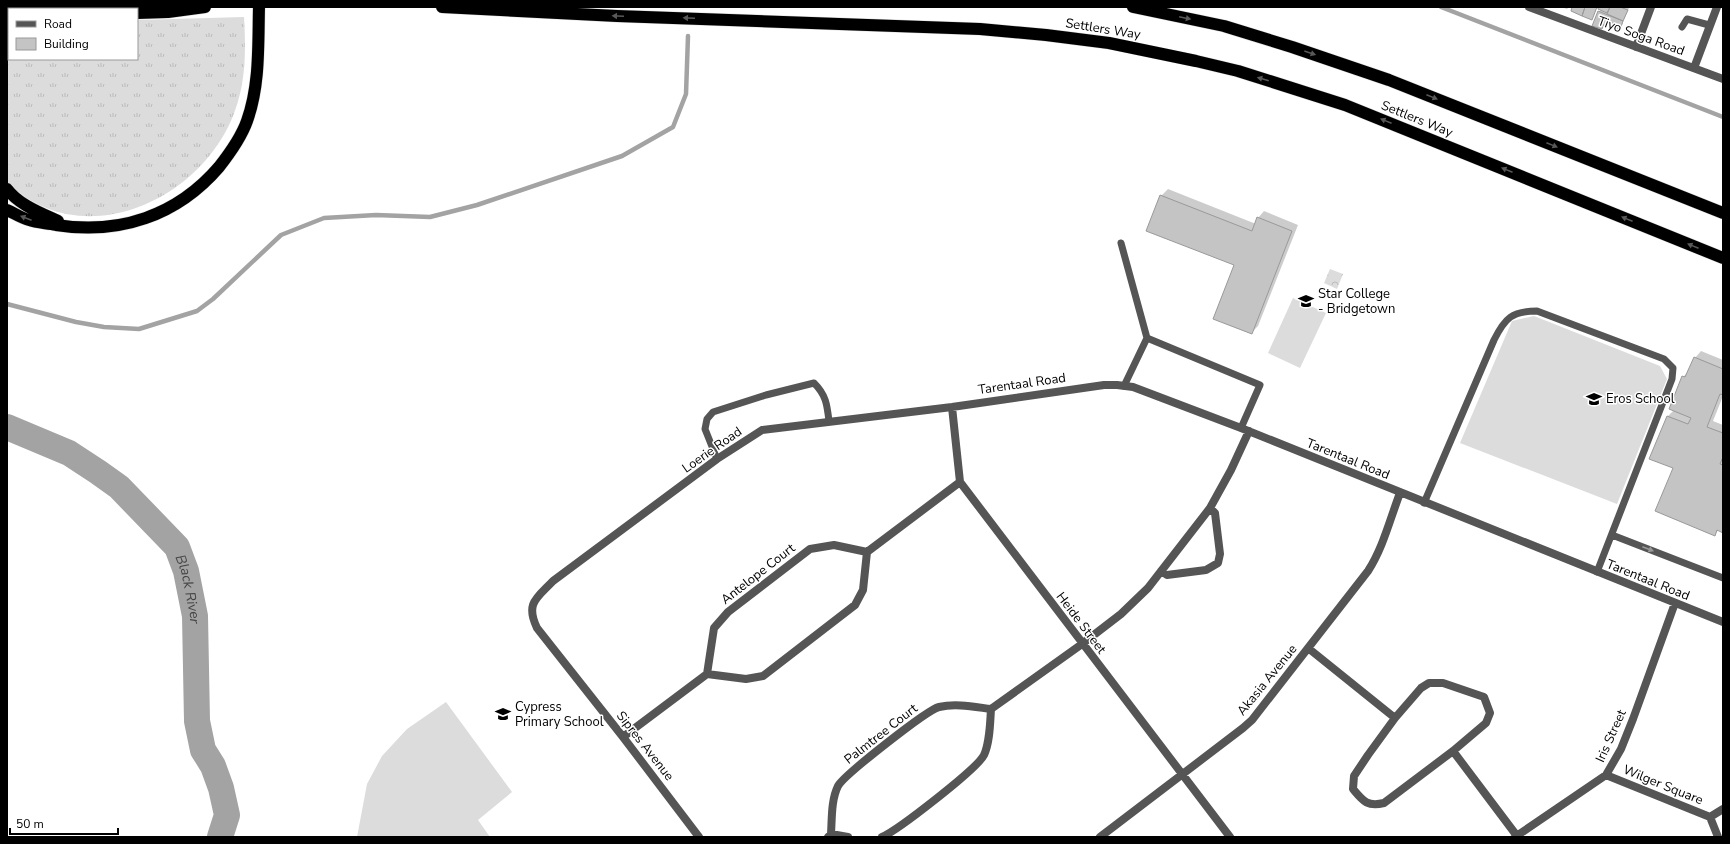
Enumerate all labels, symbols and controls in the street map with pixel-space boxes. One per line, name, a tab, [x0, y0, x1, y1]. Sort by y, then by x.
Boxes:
legend	[8, 8, 138, 60]
one-way arrow	[612, 12, 624, 19]
street label: Tiyo Soga Road	[1595, 12, 1687, 60]
street label: Settlers Way	[1064, 14, 1142, 44]
one-way arrow	[682, 15, 695, 21]
one-way arrow	[1178, 15, 1191, 21]
text: Road	[44, 16, 72, 32]
text: Building	[44, 36, 89, 52]
one-way arrow	[1304, 50, 1316, 56]
one-way arrow	[1257, 76, 1269, 82]
one-way arrow	[1426, 95, 1438, 101]
street label: Settlers Way	[1378, 96, 1456, 142]
one-way arrow	[1380, 118, 1392, 124]
one-way arrow	[1547, 143, 1559, 149]
one-way arrow	[1501, 167, 1512, 173]
one-way arrow	[20, 215, 32, 221]
one-way arrow	[1622, 216, 1633, 222]
one-way arrow	[1687, 242, 1699, 248]
place label: Star College - Bridgetown	[1318, 285, 1395, 318]
school or university icon: Star College - Bridgetown	[1297, 292, 1315, 310]
street label: Tarentaal Road	[977, 369, 1067, 399]
school or university icon: Eros School	[1585, 390, 1603, 408]
place label: Eros School	[1606, 390, 1675, 408]
street label: Loerie Road	[678, 423, 746, 477]
street label: Tarentaal Road	[1304, 434, 1392, 484]
street label: Antelope Court	[717, 539, 799, 609]
one-way arrow	[1643, 547, 1655, 553]
water label: Black River	[171, 552, 205, 625]
street label: Tarentaal Road	[1604, 555, 1692, 605]
street label: Heide Street	[1052, 588, 1110, 658]
street label: Akasia Avenue	[1233, 641, 1301, 719]
place label: Cypress Primary School	[515, 698, 604, 731]
street label: Palmtree Court	[841, 699, 922, 768]
school or university icon: Cypress Primary School	[494, 705, 512, 723]
street label: Iris Street	[1591, 706, 1631, 765]
street label: Sipres Avenue	[612, 707, 678, 785]
street label: Wilger Square	[1620, 761, 1706, 809]
scale bar	[10, 810, 118, 836]
text: 50 m	[16, 816, 44, 832]

